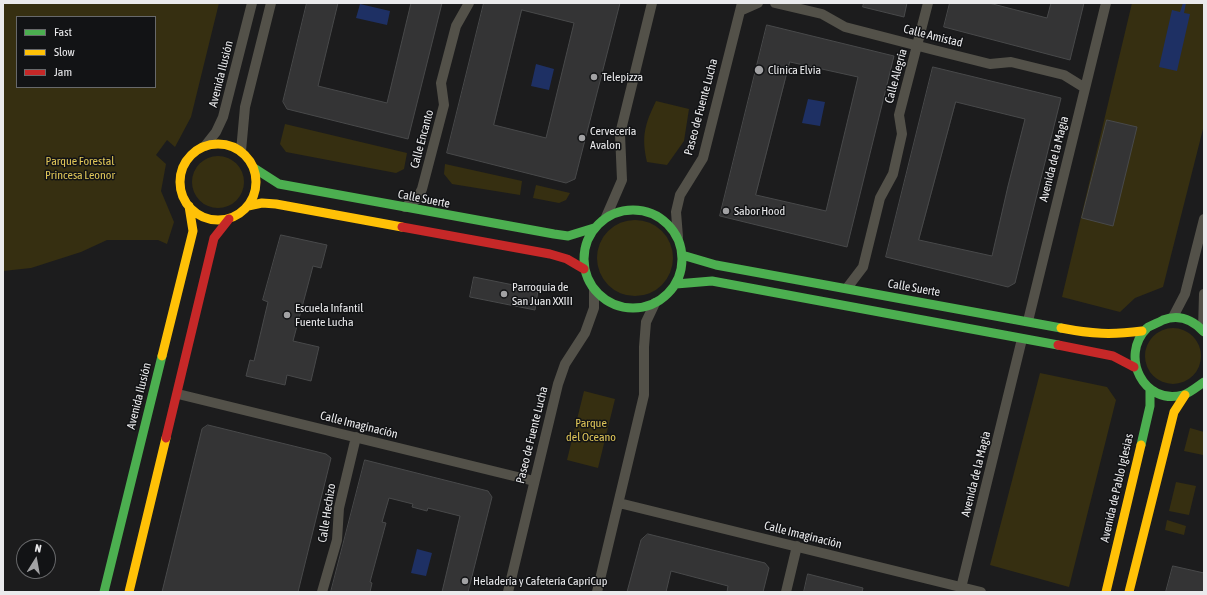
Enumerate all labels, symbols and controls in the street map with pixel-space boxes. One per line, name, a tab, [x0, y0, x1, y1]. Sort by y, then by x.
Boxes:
legend	[16, 16, 156, 88]
street label: Calle Amistad	[902, 22, 964, 50]
text: Fast	[54, 25, 72, 39]
street label: Avenida Ilusión	[206, 39, 236, 109]
text: Slow	[54, 45, 75, 59]
street label: Calle Alegría	[882, 47, 910, 105]
street label: Paseo de Fuente Lucha	[681, 57, 721, 157]
place label: Clínica Elvia	[768, 63, 821, 77]
marker: Clínica Elvia	[753, 64, 765, 76]
text: Jam	[54, 65, 72, 79]
place label: Telepizza	[602, 70, 643, 84]
marker: Telepizza	[589, 72, 599, 82]
street label: Calle Encanto	[407, 108, 437, 170]
street label: Avenida de la Magia	[1036, 115, 1072, 203]
place label: Cervecería Avalon	[590, 124, 636, 152]
marker: Cervecería Avalon	[577, 133, 587, 143]
park label: Parque Forestal Princesa Leonor	[45, 154, 115, 182]
street label: Calle Suerte	[397, 187, 451, 211]
place label: Sabor Hood	[734, 204, 785, 218]
marker: Sabor Hood	[721, 206, 731, 216]
street label: Calle Suerte	[887, 276, 941, 300]
place label: Parroquia de San Juan XXIII	[512, 280, 573, 308]
marker: Parroquia de San Juan XXIII	[499, 289, 509, 299]
place label: Escuela Infantil Fuente Lucha	[295, 301, 363, 329]
marker: Escuela Infantil Fuente Lucha	[282, 310, 292, 320]
street label: Avenida Ilusión	[124, 361, 154, 431]
street label: Paseo de Fuente Lucha	[513, 385, 551, 485]
street label: Calle Imaginación	[319, 408, 399, 442]
park label: Parque del Oceano	[566, 416, 616, 444]
street label: Avenida de la Magia	[958, 430, 994, 518]
street label: Avenida de Pablo Iglesias	[1097, 432, 1137, 544]
street label: Calle Hechizo	[315, 482, 339, 544]
street label: Calle Imaginación	[763, 518, 843, 552]
north arrow	[16, 539, 56, 579]
text: N	[34, 542, 42, 555]
place label: Heladería y Cafetería CapriCup	[473, 574, 607, 588]
marker: Heladería y Cafetería CapriCup	[460, 576, 470, 586]

